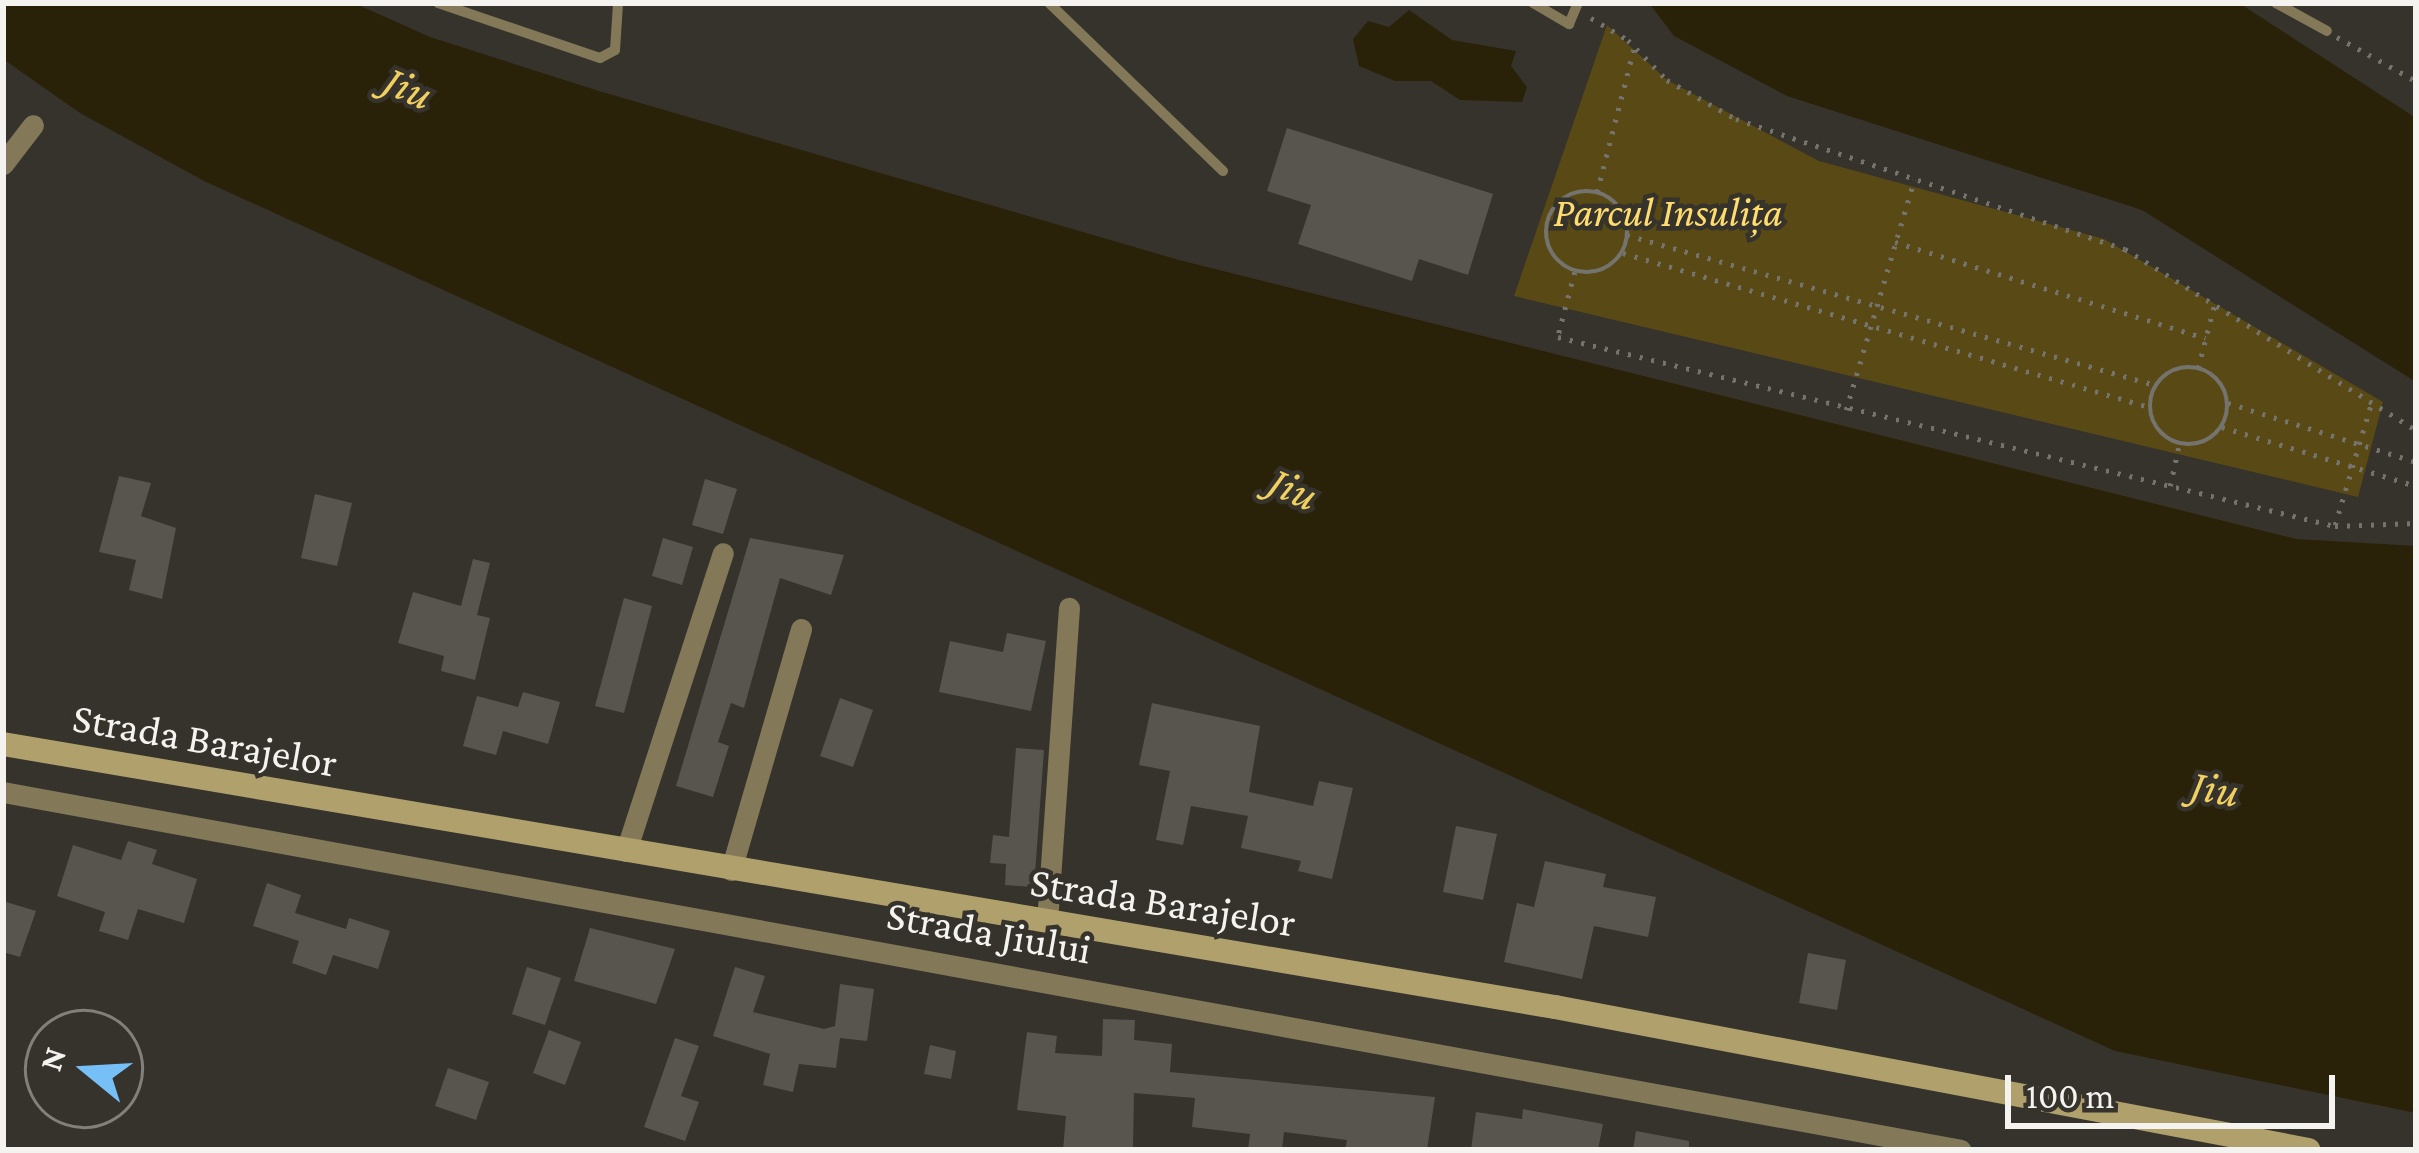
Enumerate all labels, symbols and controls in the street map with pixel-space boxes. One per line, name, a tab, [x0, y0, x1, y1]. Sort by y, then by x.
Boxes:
water label: Jiu	[375, 54, 441, 122]
park label: Parcul Insulița	[1553, 187, 1783, 237]
water label: Jiu	[1260, 455, 1326, 523]
street label: Strada Barajelor	[69, 692, 341, 788]
water label: Jiu	[2187, 758, 2243, 820]
street label: Strada Barajelor	[1027, 856, 1299, 948]
street label: Strada Jiului	[883, 889, 1095, 975]
north arrow	[24, 1009, 144, 1129]
text: N	[31, 1042, 73, 1075]
scale bar	[2011, 1051, 2341, 1125]
text: 100 m	[2026, 1076, 2114, 1116]

